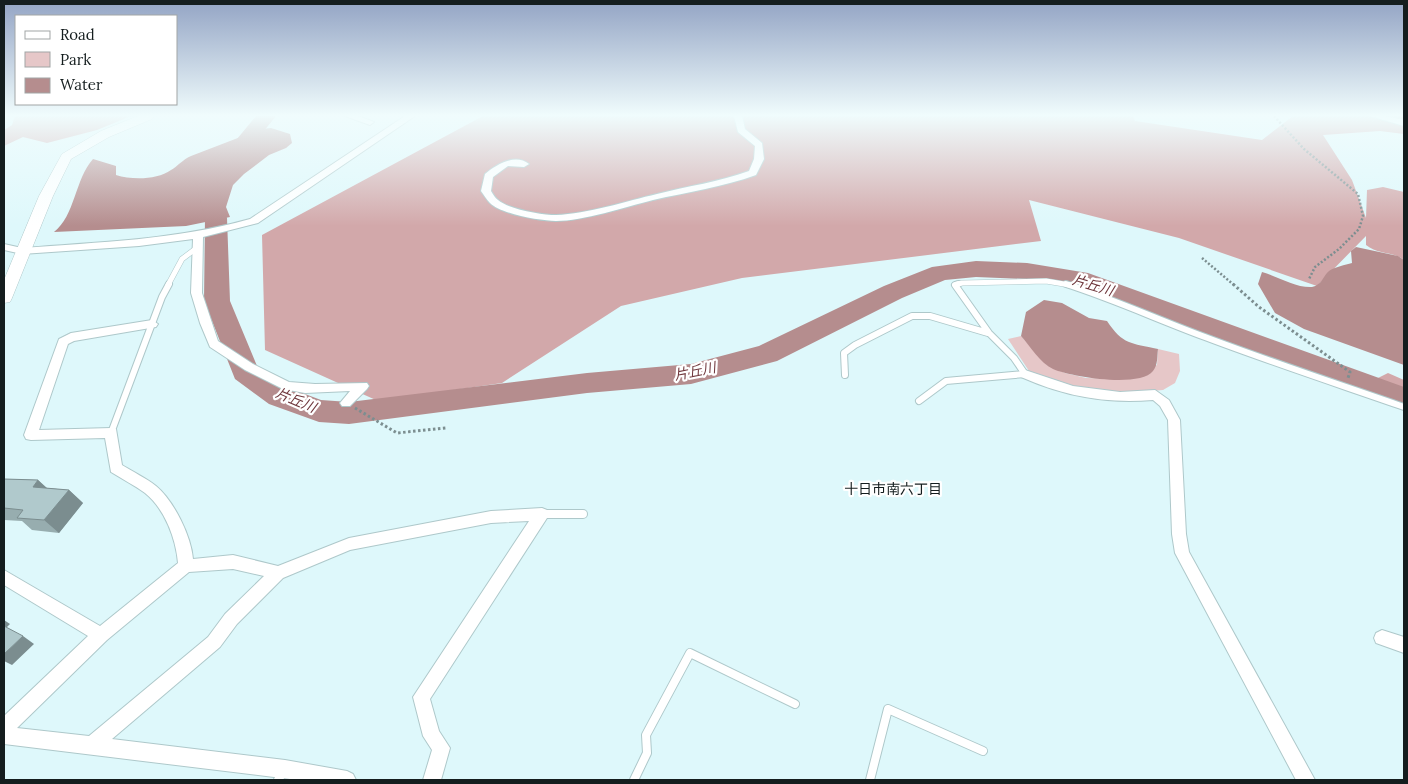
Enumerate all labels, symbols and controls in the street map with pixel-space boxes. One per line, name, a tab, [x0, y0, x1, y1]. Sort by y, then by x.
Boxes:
legend	[15, 15, 178, 105]
text: Road	[60, 25, 95, 44]
text: Park	[60, 50, 91, 69]
text: Water	[60, 75, 103, 94]
water label: 片丘川	[1070, 270, 1118, 300]
water label: 片丘川	[673, 358, 719, 384]
water label: 片丘川	[273, 384, 321, 417]
district label: 十日市南六丁目	[844, 480, 942, 498]

